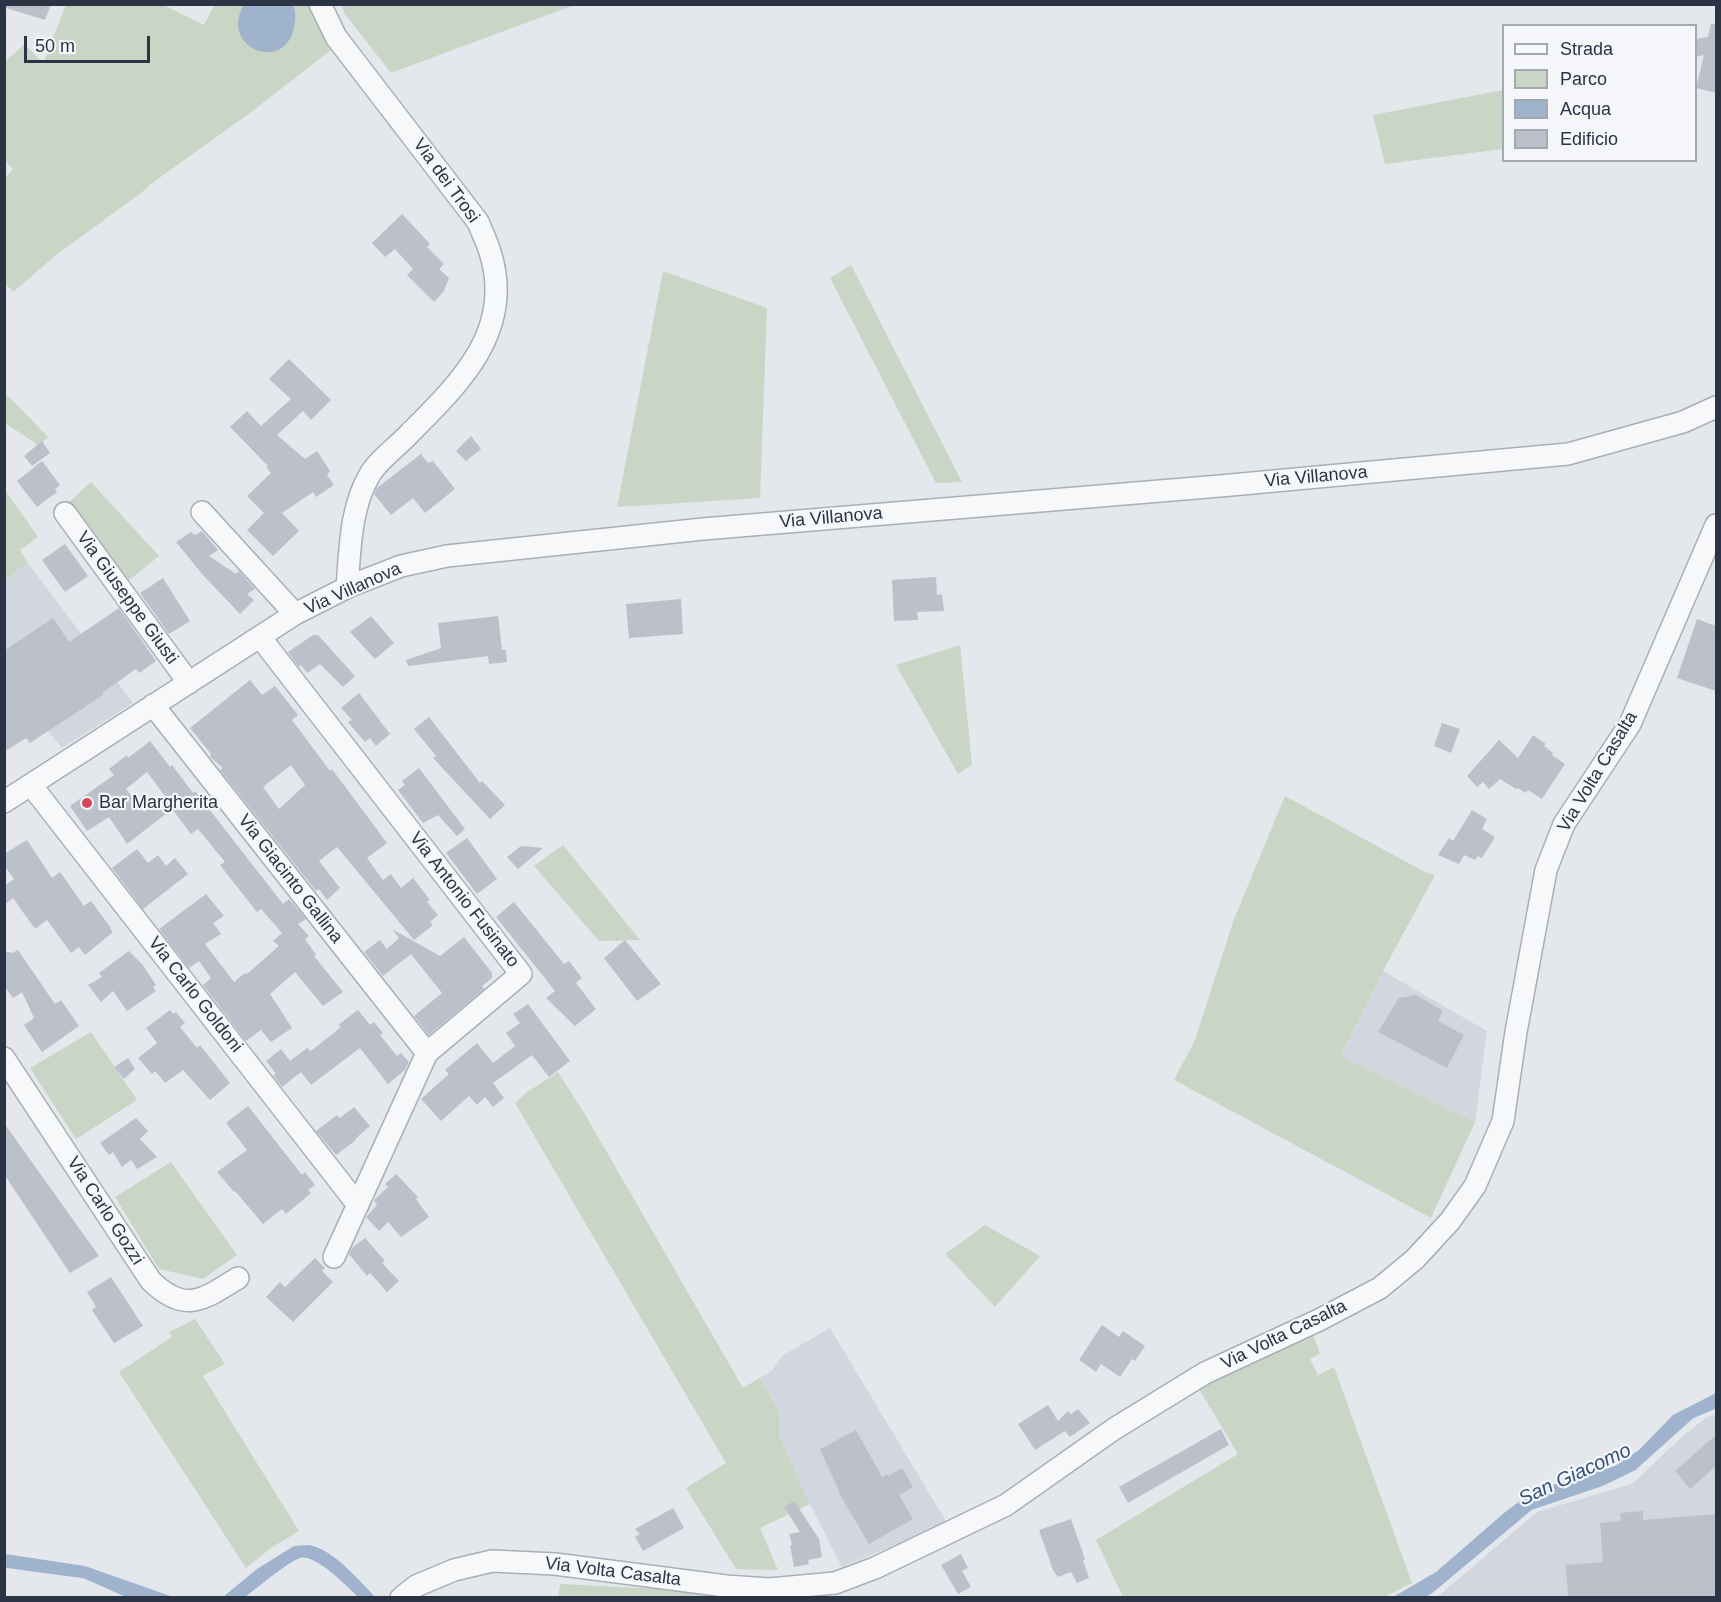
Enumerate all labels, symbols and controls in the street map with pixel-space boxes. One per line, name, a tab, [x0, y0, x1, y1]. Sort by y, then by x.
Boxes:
scale bar	[27, 24, 153, 62]
legend	[1502, 24, 1697, 162]
text: 50 m	[35, 36, 75, 56]
text: Strada	[1560, 39, 1613, 59]
text: Parco	[1560, 69, 1607, 89]
text: Acqua	[1560, 99, 1611, 119]
text: Edificio	[1560, 129, 1618, 149]
street label: Via dei Trosi	[408, 135, 484, 227]
street label: Via Villanova	[1264, 462, 1368, 492]
street label: Via Villanova	[779, 503, 883, 533]
street label: Via Giuseppe Giusti	[72, 527, 182, 669]
street label: Via Villanova	[301, 558, 405, 620]
street label: Via Volta Casalta	[1554, 708, 1642, 836]
place label: Bar Margherita	[99, 792, 218, 814]
marker: Bar Margherita	[80, 796, 94, 810]
street label: Via Giacinto Gallina	[233, 810, 347, 948]
street label: Via Antonio Fusinato	[404, 828, 524, 972]
street label: Via Carlo Goldoni	[143, 933, 247, 1057]
street label: Via Carlo Gozzi	[62, 1153, 148, 1269]
street label: Via Volta Casalta	[1218, 1295, 1350, 1375]
water label: San Giacomo	[1515, 1439, 1635, 1511]
street label: Via Volta Casalta	[544, 1553, 682, 1591]

